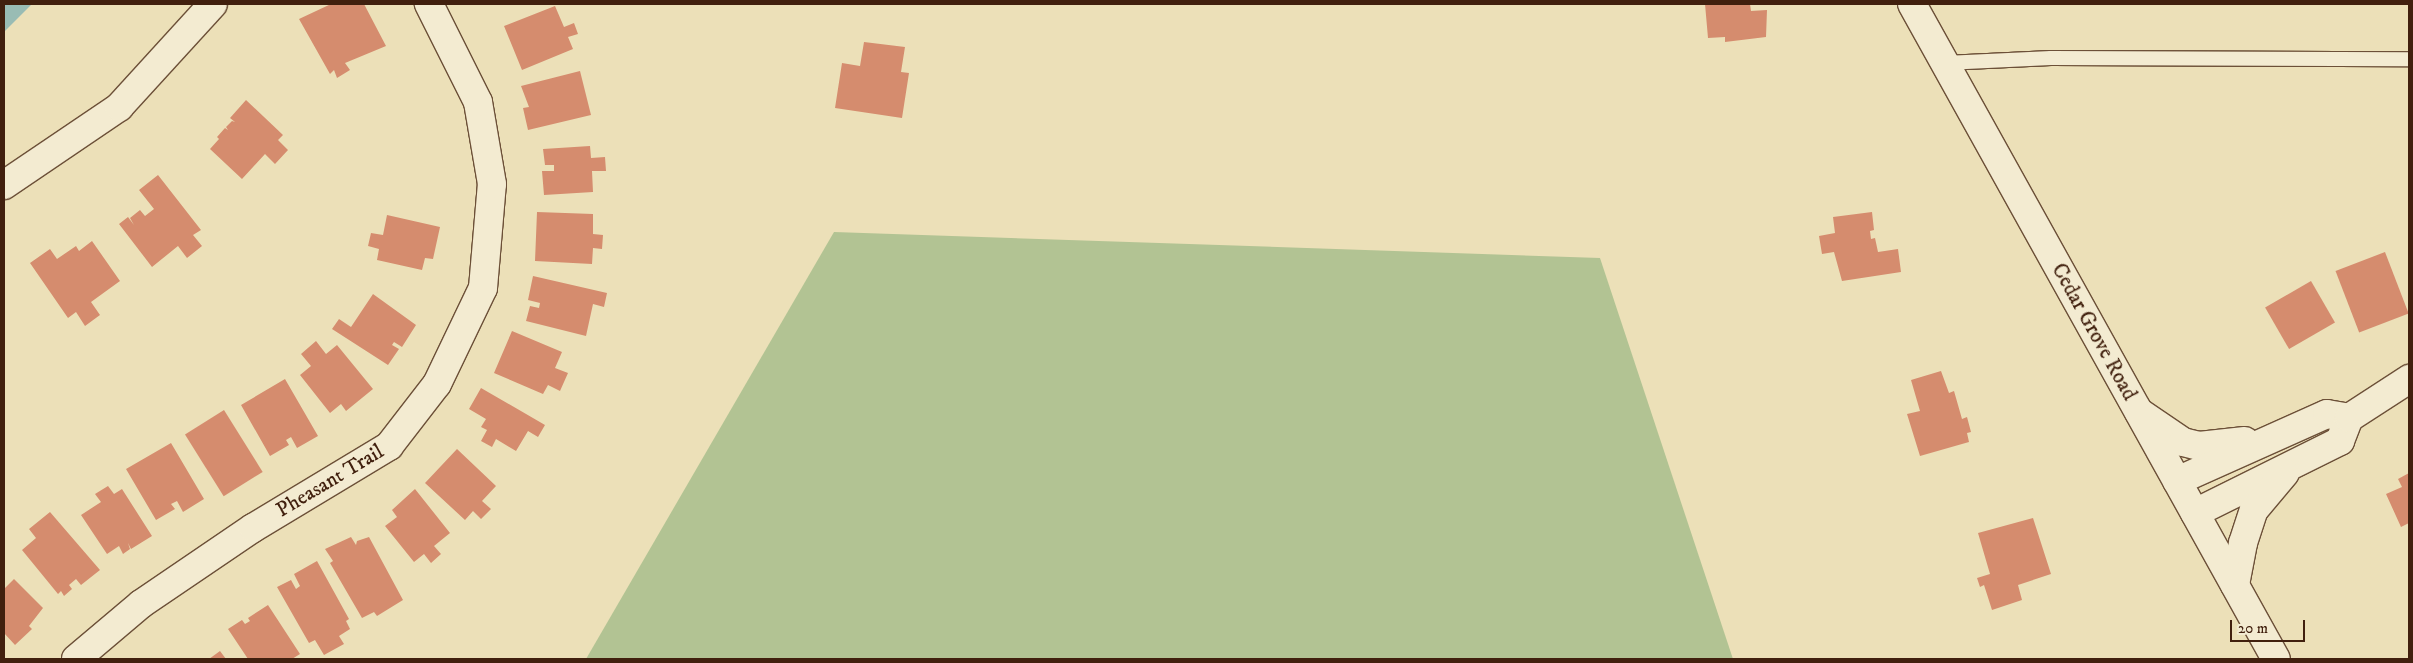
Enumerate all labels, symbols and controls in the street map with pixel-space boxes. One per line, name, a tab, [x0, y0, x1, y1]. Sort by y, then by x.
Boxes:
street label: Cedar Grove Road	[2046, 259, 2142, 405]
street label: Pheasant Trail	[272, 439, 388, 523]
scale bar	[2233, 610, 2308, 642]
text: 20 m	[2238, 619, 2268, 638]

